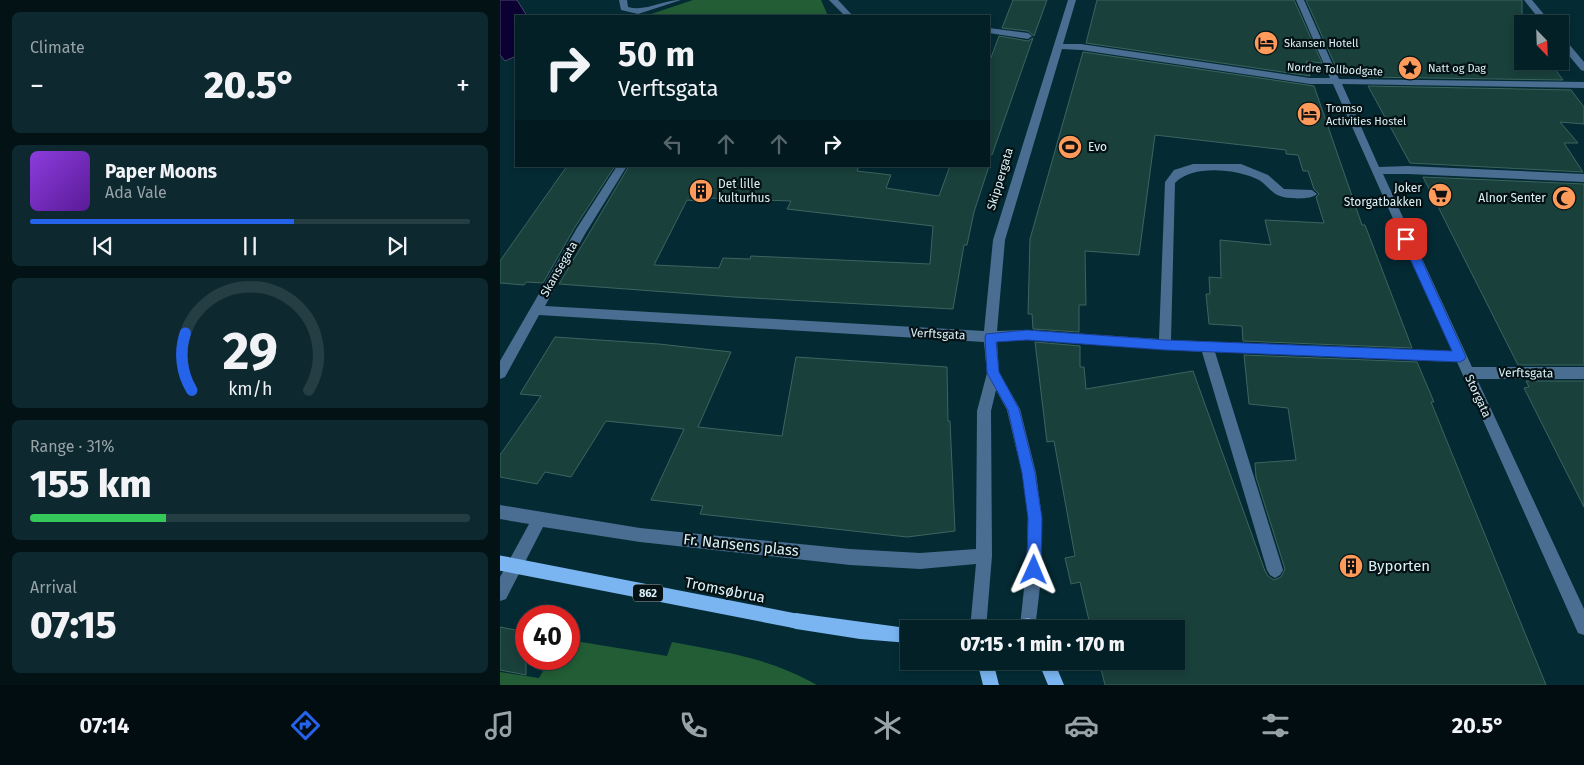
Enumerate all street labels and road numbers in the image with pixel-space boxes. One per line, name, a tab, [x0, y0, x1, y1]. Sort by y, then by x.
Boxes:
street label: Nordre Tollbodgate	[1287, 60, 1383, 79]
street label: Skippergata	[984, 146, 1016, 212]
street label: Skansegata	[538, 239, 580, 299]
street label: Verftsgata	[910, 326, 966, 342]
street label: Verftsgata	[1498, 366, 1554, 380]
street label: Storgata	[1462, 372, 1494, 420]
street label: Fr. Nansens plass	[682, 530, 800, 560]
street label: Tromsøbrua	[683, 573, 767, 607]
road number: 862	[633, 584, 663, 602]

